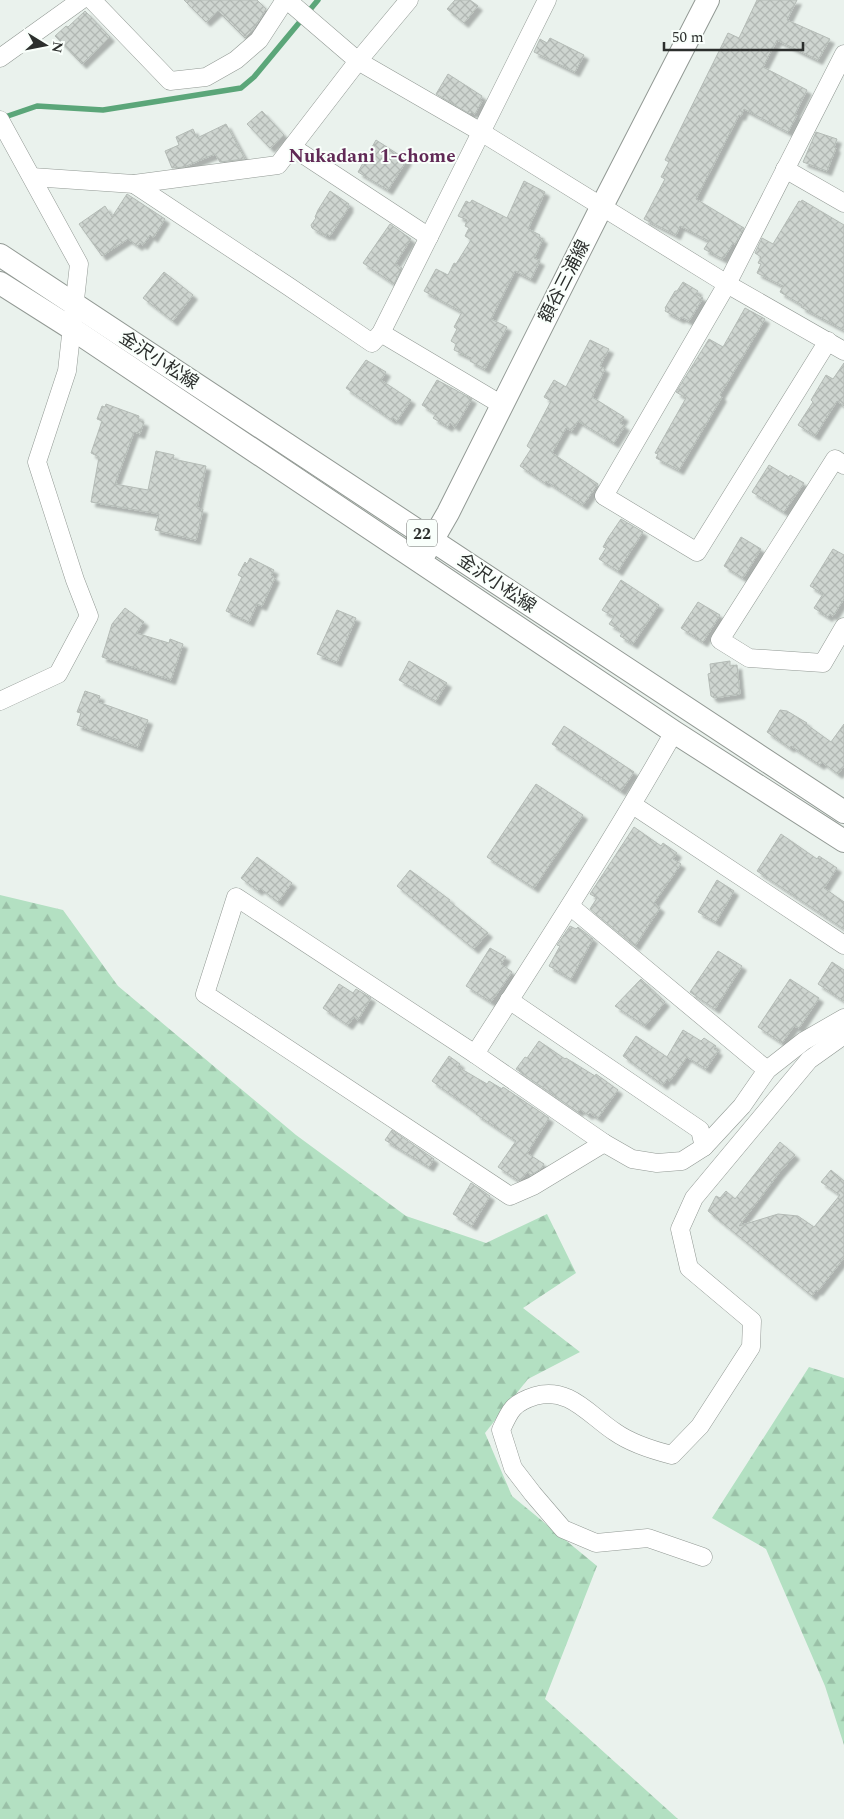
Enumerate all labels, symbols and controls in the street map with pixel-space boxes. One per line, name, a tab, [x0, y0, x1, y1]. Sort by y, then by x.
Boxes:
north arrow	[20, 20, 70, 70]
scale bar	[664, 20, 803, 52]
text: 50 m	[672, 26, 704, 49]
text: N	[46, 40, 69, 55]
district label: Nukadani 1-chome	[288, 142, 456, 171]
street label: 額谷三浦線	[532, 235, 597, 327]
street label: 金沢小松線	[114, 325, 204, 396]
road number: 22	[407, 520, 437, 546]
street label: 金沢小松線	[452, 547, 542, 620]

